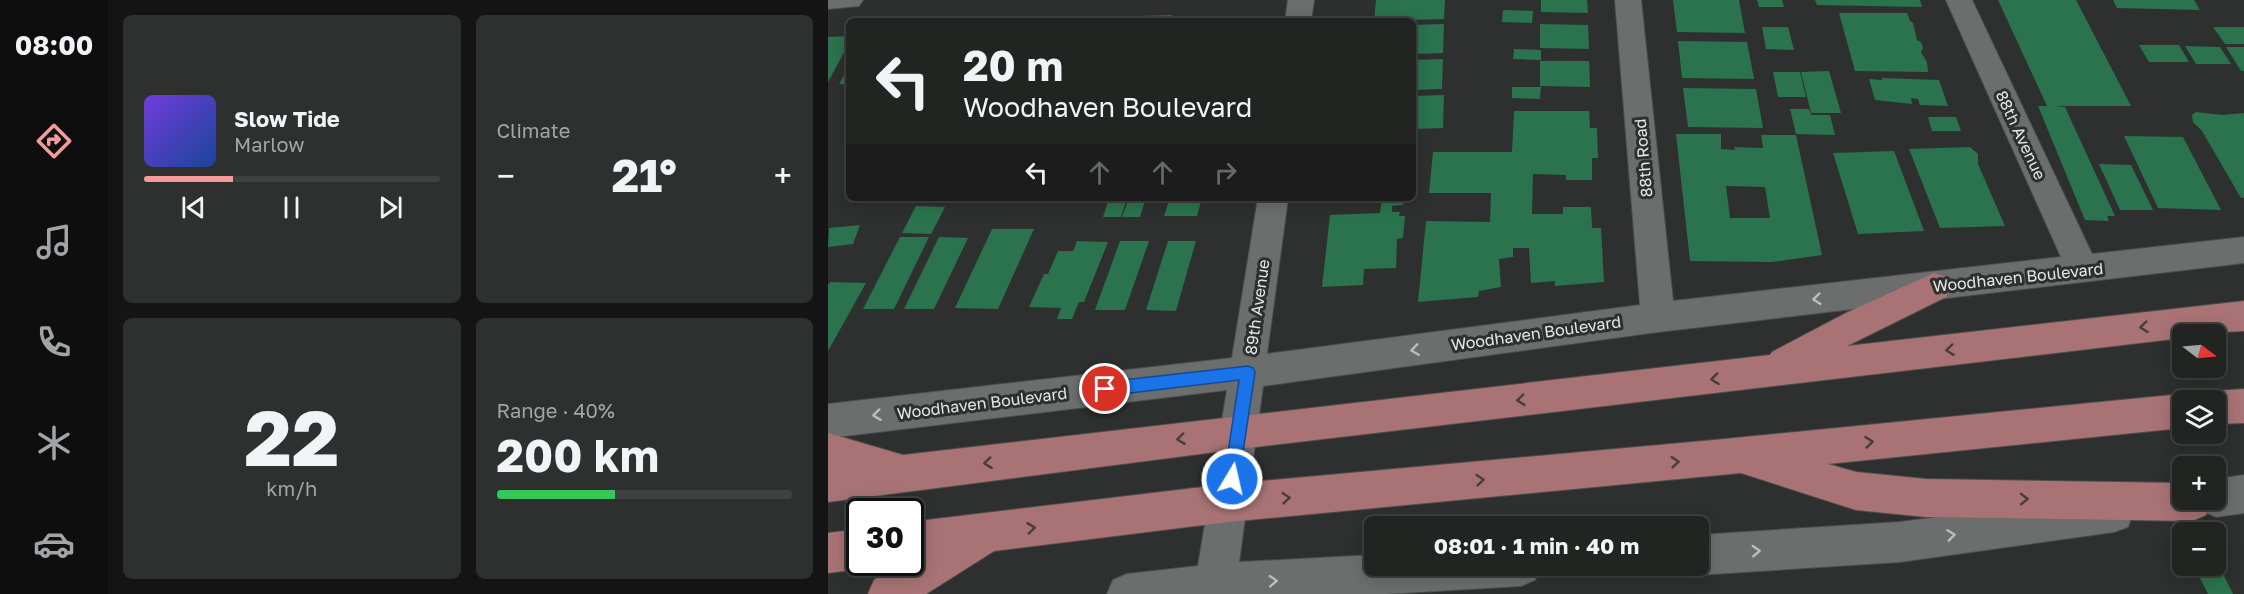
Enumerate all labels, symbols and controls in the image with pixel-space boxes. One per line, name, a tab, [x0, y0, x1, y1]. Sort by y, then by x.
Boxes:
text: 08:00	[15, 29, 93, 61]
text: 20 m	[963, 40, 1063, 90]
icon: left	[864, 42, 942, 120]
street label: 88th Avenue	[1992, 87, 2050, 183]
text: Woodhaven Boulevard	[963, 91, 1252, 123]
text: Slow Tide	[234, 105, 340, 132]
text: Climate	[497, 118, 570, 142]
street label: 88th Road	[1630, 118, 1656, 198]
icon: directions	[33, 120, 75, 162]
text: Marlow	[234, 132, 305, 156]
text: 21°	[612, 148, 677, 202]
text: −	[497, 156, 515, 195]
text: +	[774, 156, 792, 195]
icon: left	[1020, 156, 1053, 189]
icon: ahead	[1083, 156, 1116, 189]
icon: ahead	[1146, 156, 1179, 189]
icon: right	[1209, 156, 1242, 189]
icon: previous	[177, 191, 210, 224]
icon: pause	[275, 191, 308, 224]
icon: next	[374, 191, 407, 224]
icon: music	[33, 221, 75, 263]
street label: 89th Avenue	[1240, 258, 1274, 356]
street label: Woodhaven Boulevard	[1932, 258, 2104, 296]
one-way arrow	[1812, 293, 1821, 305]
street label: Woodhaven Boulevard	[1450, 311, 1622, 355]
icon: phone	[33, 321, 75, 363]
one-way arrow	[2140, 321, 2149, 333]
north arrow	[2172, 324, 2226, 378]
map controls	[2172, 324, 2226, 576]
one-way arrow	[1410, 343, 1420, 355]
one-way arrow	[1946, 344, 1955, 356]
pin	[1079, 363, 1130, 414]
icon: arrive	[1088, 372, 1121, 405]
one-way arrow	[1711, 372, 1720, 384]
street label: Woodhaven Boulevard	[896, 383, 1068, 423]
text: 22	[244, 390, 339, 483]
button: layers	[2172, 390, 2226, 444]
one-way arrow	[1517, 394, 1526, 406]
text: Range · 40%	[497, 398, 615, 422]
one-way arrow	[872, 409, 881, 421]
icon: climate	[33, 422, 75, 464]
text: 200 km	[497, 428, 659, 482]
one-way arrow	[1177, 432, 1186, 445]
one-way arrow	[1864, 436, 1873, 449]
position arrow	[1200, 447, 1264, 511]
one-way arrow	[983, 456, 992, 469]
one-way arrow	[1670, 456, 1679, 469]
button: +	[2172, 456, 2226, 510]
one-way arrow	[1476, 474, 1485, 487]
text: km/h	[266, 476, 317, 500]
one-way arrow	[1282, 492, 1291, 505]
one-way arrow	[2019, 493, 2028, 505]
speed limit sign: 30	[846, 498, 924, 576]
one-way arrow	[1027, 522, 1036, 534]
button: −	[2172, 522, 2226, 576]
icon: car	[33, 523, 75, 565]
one-way arrow	[1946, 530, 1955, 542]
text: 08:01 · 1 min · 40 m	[1434, 532, 1639, 559]
one-way arrow	[1752, 545, 1761, 558]
one-way arrow	[1269, 574, 1278, 587]

